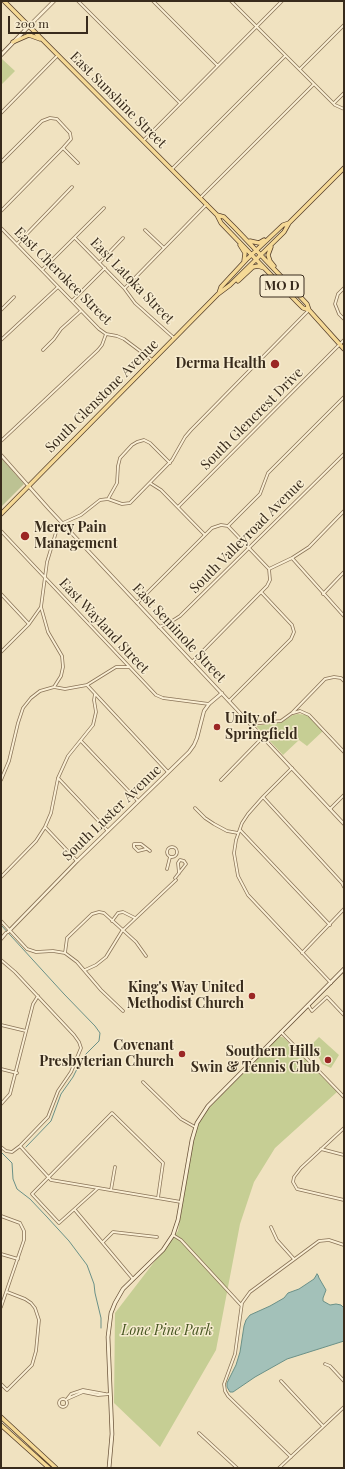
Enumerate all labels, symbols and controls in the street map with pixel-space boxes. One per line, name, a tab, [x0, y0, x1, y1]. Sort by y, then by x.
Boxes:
scale bar	[10, 8, 90, 34]
text: 200 m	[15, 15, 49, 31]
street label: East Sunshine Street	[66, 48, 170, 152]
street label: East Cherokee Street	[11, 224, 115, 328]
street label: East Latoka Street	[87, 234, 177, 328]
road number: MO D	[260, 275, 304, 297]
street label: South Glenstone Avenue	[42, 336, 162, 456]
place label: Derma Health	[175, 356, 266, 372]
marker: Derma Health	[269, 358, 281, 370]
street label: South Glencrest Drive	[197, 364, 307, 474]
street label: South Valleyroad Avenue	[186, 475, 308, 597]
place label: Mercy Pain Management	[34, 520, 118, 552]
marker: Mercy Pain Management	[19, 530, 31, 542]
street label: East Wayland Street	[55, 575, 153, 677]
street label: East Seminole Street	[129, 580, 229, 686]
place label: Unity of Springfield	[225, 711, 298, 744]
marker: Unity of Springfield	[212, 722, 222, 732]
street label: South Luster Avenue	[59, 762, 165, 864]
place label: King's Way United Methodist Church	[127, 980, 244, 1012]
marker: King's Way United Methodist Church	[247, 991, 257, 1001]
place label: Covenant Presbyterian Church	[39, 1038, 174, 1070]
place label: Southern Hills Swin & Tennis Club	[191, 1044, 320, 1076]
marker: Covenant Presbyterian Church	[177, 1049, 187, 1059]
marker: Southern Hills Swin & Tennis Club	[323, 1055, 333, 1065]
park label: Lone Pine Park	[121, 1323, 213, 1339]

